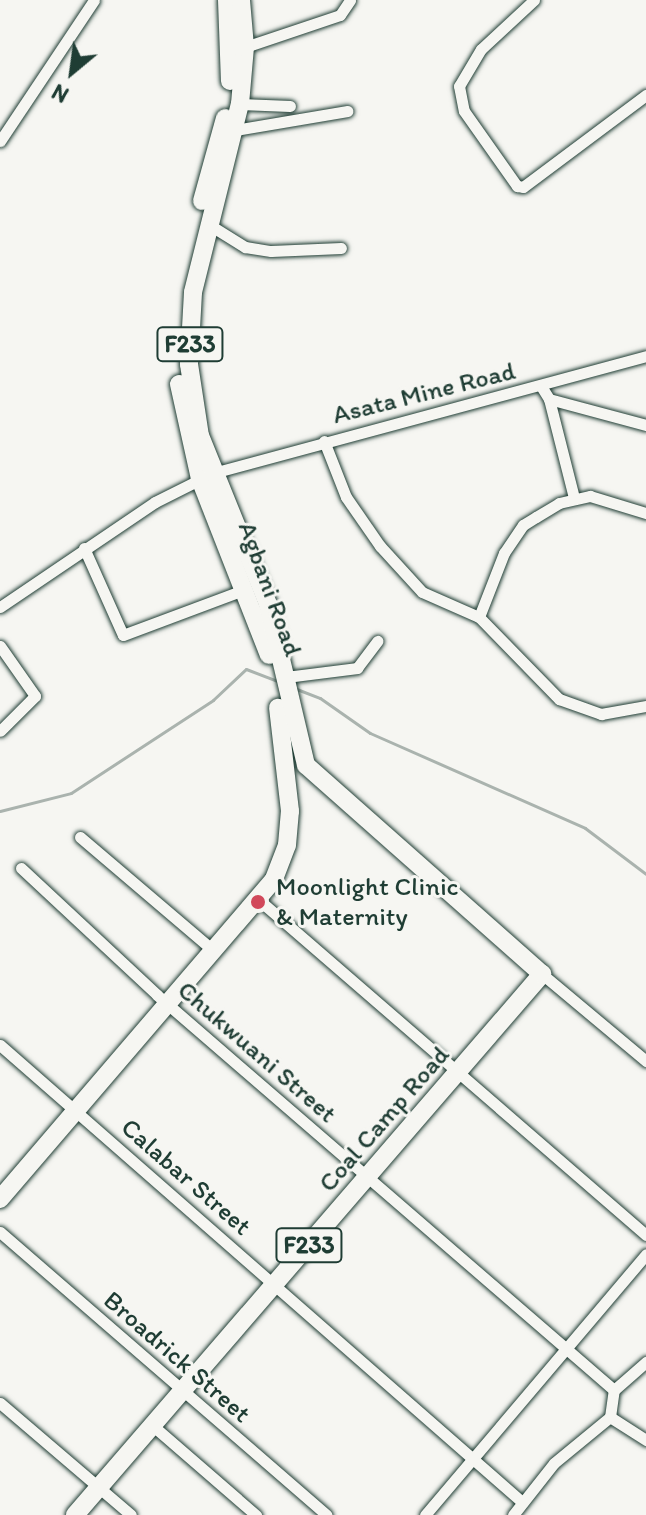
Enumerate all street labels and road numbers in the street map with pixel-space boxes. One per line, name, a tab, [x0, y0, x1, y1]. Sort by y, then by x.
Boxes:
road number: F233	[156, 324, 224, 364]
street label: Asata Mine Road	[330, 355, 518, 431]
street label: Agbani Road	[231, 518, 309, 660]
street label: Chukwuani Street	[171, 975, 343, 1129]
street label: Coal Camp Road	[312, 1040, 456, 1198]
street label: Calabar Street	[115, 1112, 257, 1242]
road number: F233	[275, 1225, 343, 1265]
street label: Broadrick Street	[97, 1285, 257, 1429]

